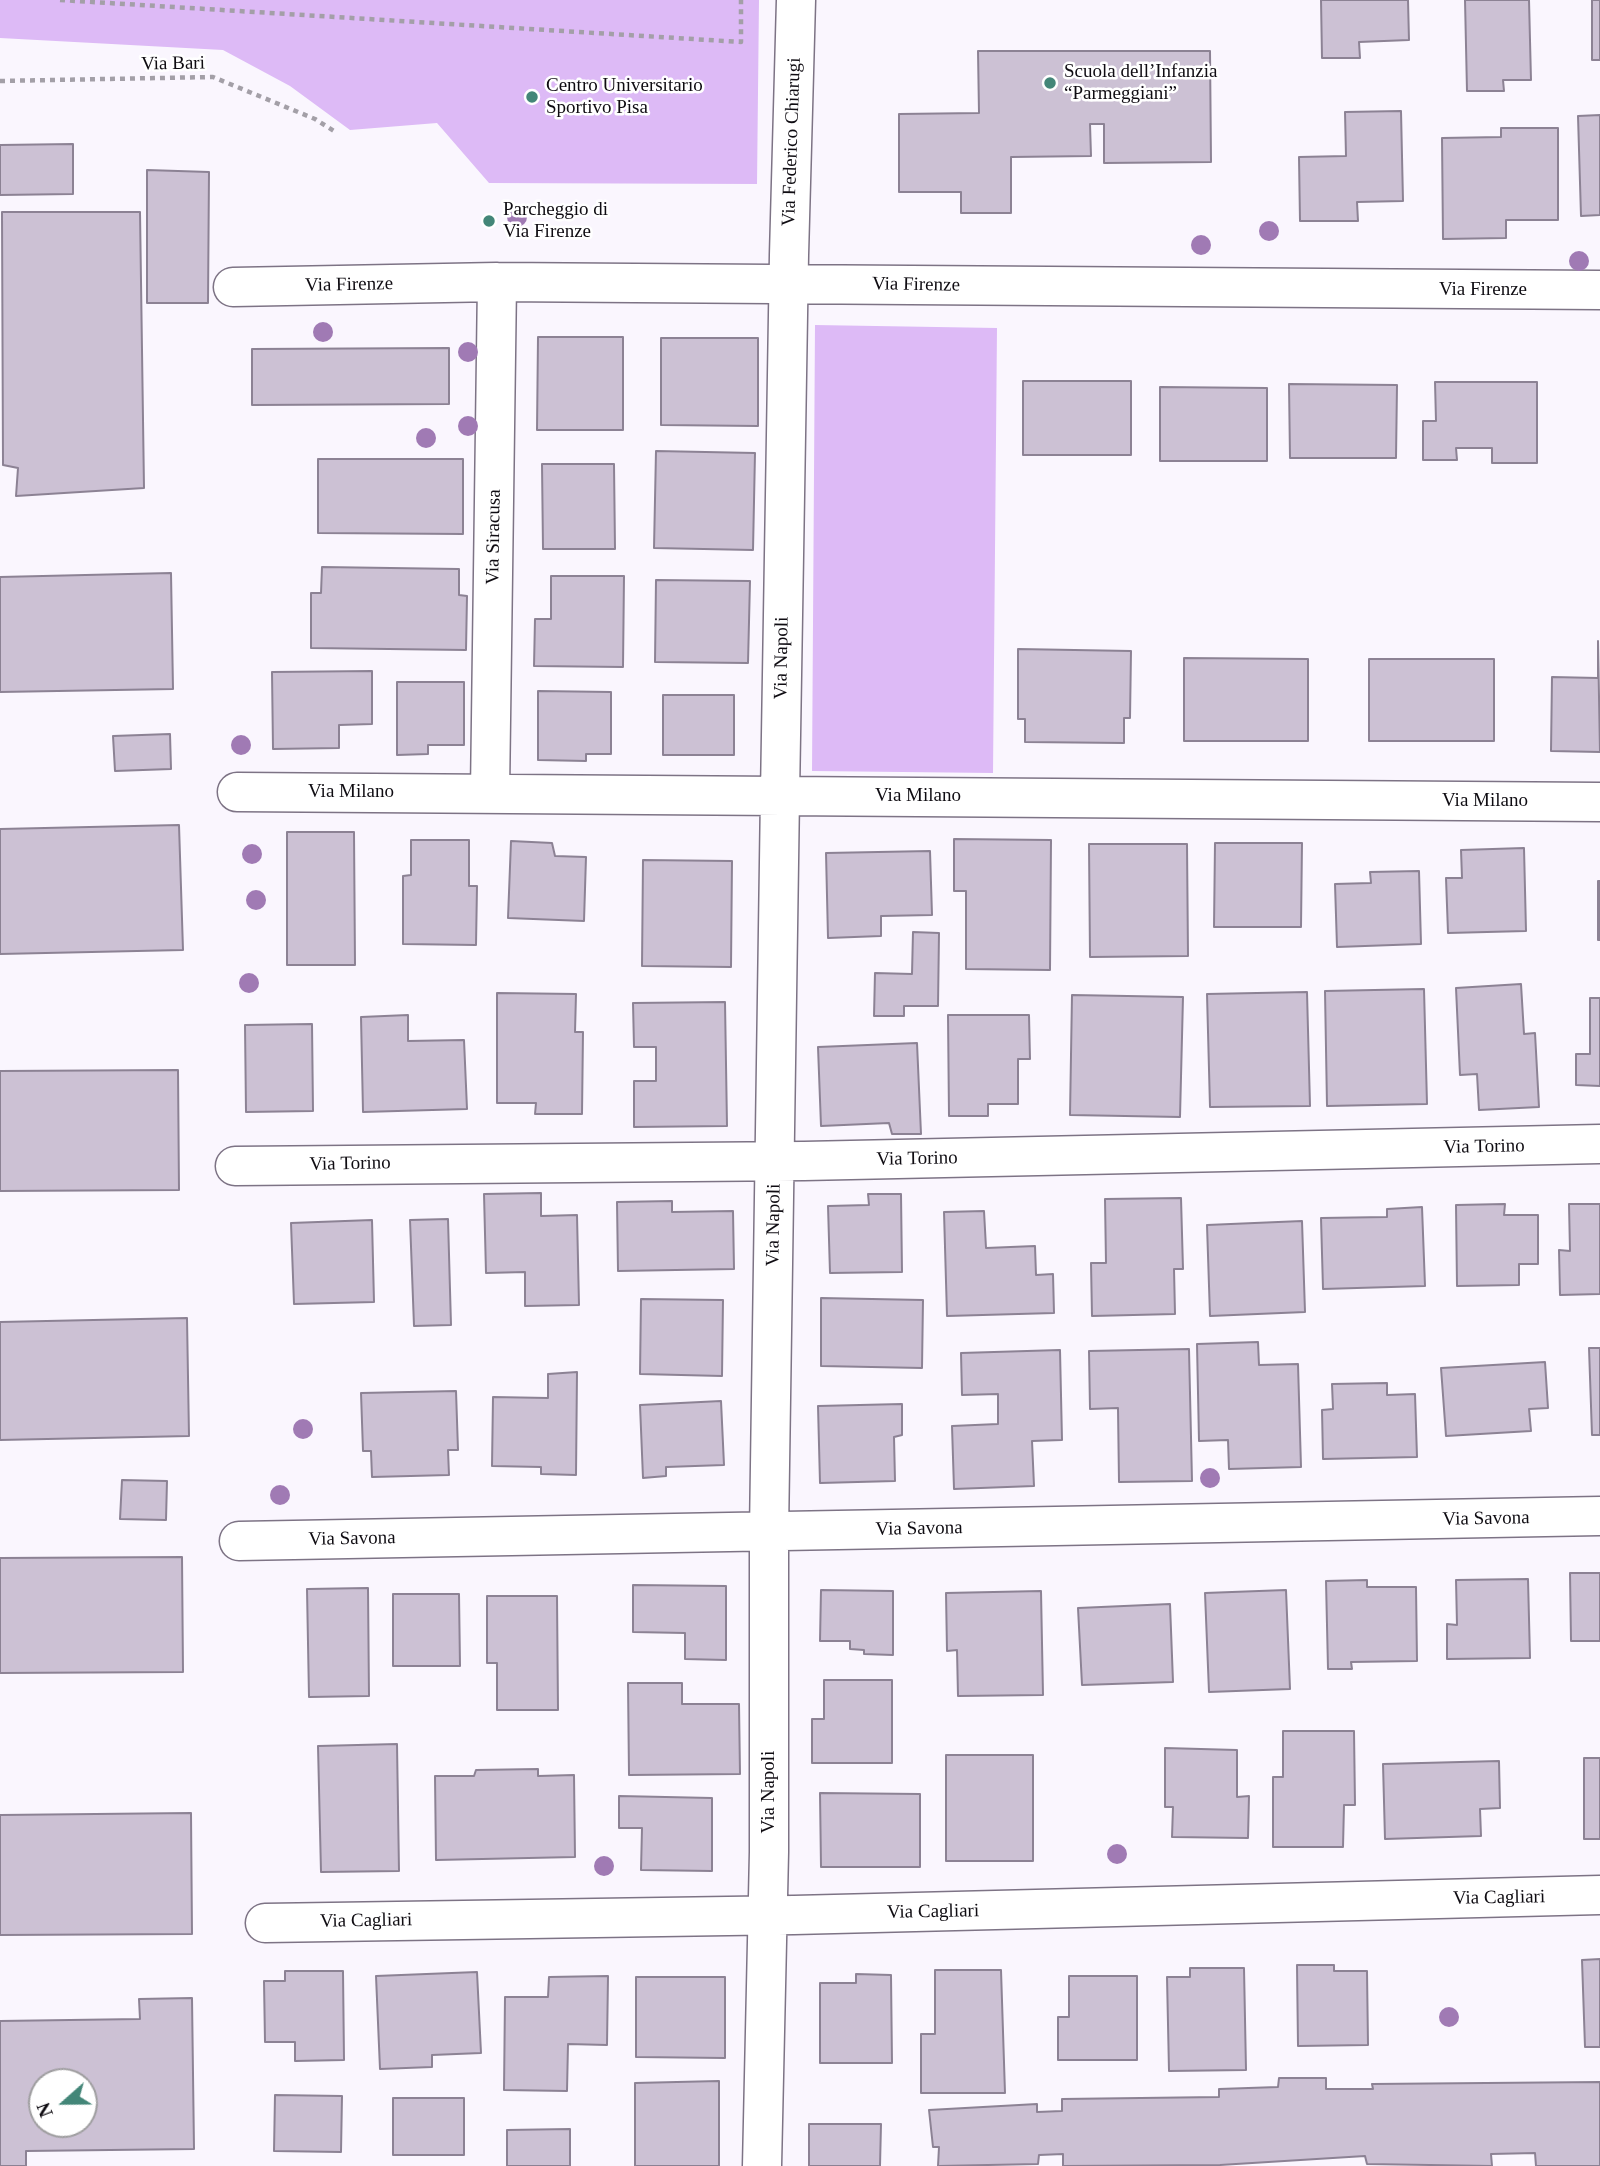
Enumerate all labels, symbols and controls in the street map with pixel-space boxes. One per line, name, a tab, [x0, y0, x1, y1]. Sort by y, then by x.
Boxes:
street label: Via Bari	[141, 52, 205, 76]
street label: Via Federico Chiarugi	[778, 57, 806, 227]
place label: Scuola dell’Infanzia “Parmeggiani”	[1064, 61, 1218, 105]
place label: Centro Universitario Sportivo Pisa	[546, 75, 703, 119]
marker: Scuola dell’Infanzia “Parmeggiani”	[1042, 75, 1058, 91]
marker: Centro Universitario Sportivo Pisa	[524, 89, 540, 105]
place label: Parcheggio di Via Firenze	[503, 199, 608, 243]
marker: Parcheggio di Via Firenze	[481, 213, 497, 229]
street label: Via Firenze	[305, 273, 393, 297]
street label: Via Firenze	[872, 273, 960, 297]
street label: Via Firenze	[1439, 279, 1527, 301]
street label: Via Siracusa	[482, 489, 506, 585]
street label: Via Napoli	[770, 616, 794, 700]
street label: Via Milano	[308, 781, 394, 803]
street label: Via Milano	[875, 785, 961, 807]
street label: Via Milano	[1442, 790, 1528, 812]
street label: Via Torino	[1443, 1135, 1525, 1159]
street label: Via Torino	[876, 1147, 958, 1171]
street label: Via Torino	[309, 1152, 391, 1176]
street label: Via Napoli	[762, 1183, 786, 1267]
street label: Via Savona	[1442, 1507, 1530, 1531]
street label: Via Savona	[875, 1517, 963, 1541]
street label: Via Savona	[308, 1527, 396, 1551]
street label: Via Napoli	[758, 1751, 780, 1833]
street label: Via Cagliari	[1453, 1886, 1545, 1910]
street label: Via Cagliari	[887, 1900, 979, 1924]
street label: Via Cagliari	[320, 1909, 412, 1933]
north arrow	[28, 2068, 98, 2138]
text: N	[33, 2100, 57, 2120]

